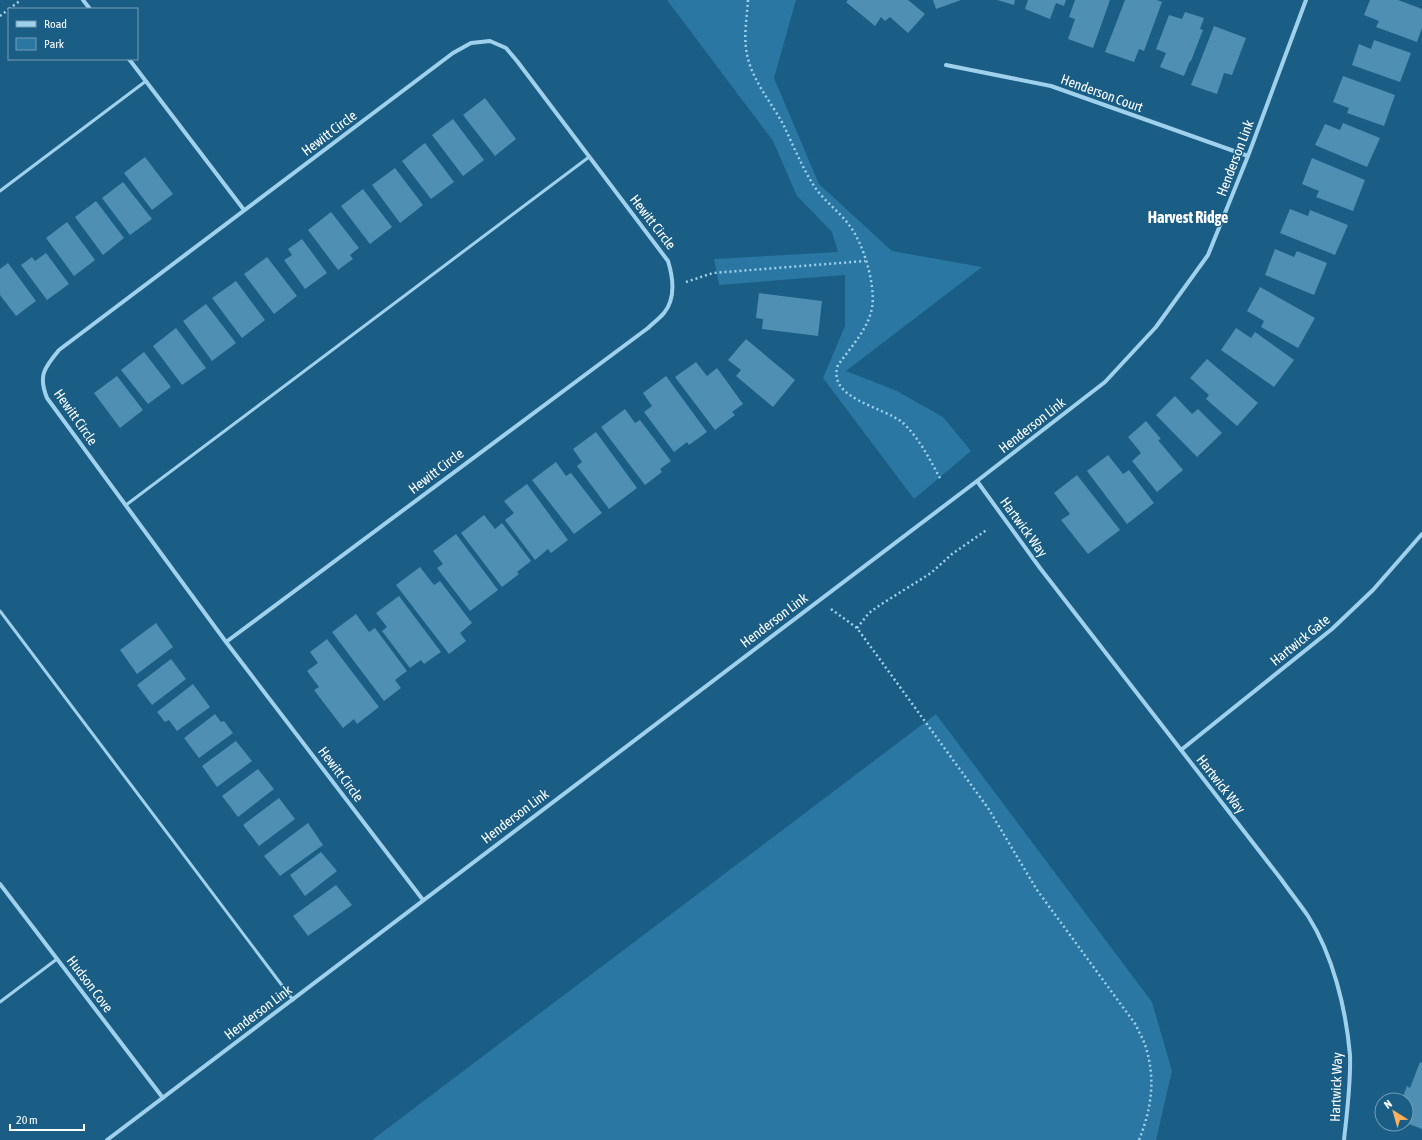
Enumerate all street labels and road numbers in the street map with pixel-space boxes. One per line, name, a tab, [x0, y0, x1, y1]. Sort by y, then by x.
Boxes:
street label: Henderson Court	[1059, 71, 1145, 115]
street label: Hewitt Circle	[298, 107, 360, 159]
street label: Henderson Link	[1213, 118, 1257, 198]
street label: Hewitt Circle	[627, 192, 679, 252]
street label: Hewitt Circle	[51, 386, 101, 448]
street label: Henderson Link	[995, 394, 1069, 456]
street label: Hewitt Circle	[405, 445, 467, 497]
street label: Hartwick Way	[997, 494, 1051, 560]
street label: Henderson Link	[737, 589, 811, 651]
street label: Hartwick Gate	[1267, 611, 1333, 669]
street label: Hewitt Circle	[315, 743, 367, 805]
street label: Hartwick Way	[1193, 752, 1249, 816]
street label: Henderson Link	[478, 785, 552, 847]
street label: Hudson Cove	[64, 953, 116, 1015]
street label: Henderson Link	[221, 981, 295, 1043]
street label: Hartwick Way	[1327, 1052, 1345, 1122]

